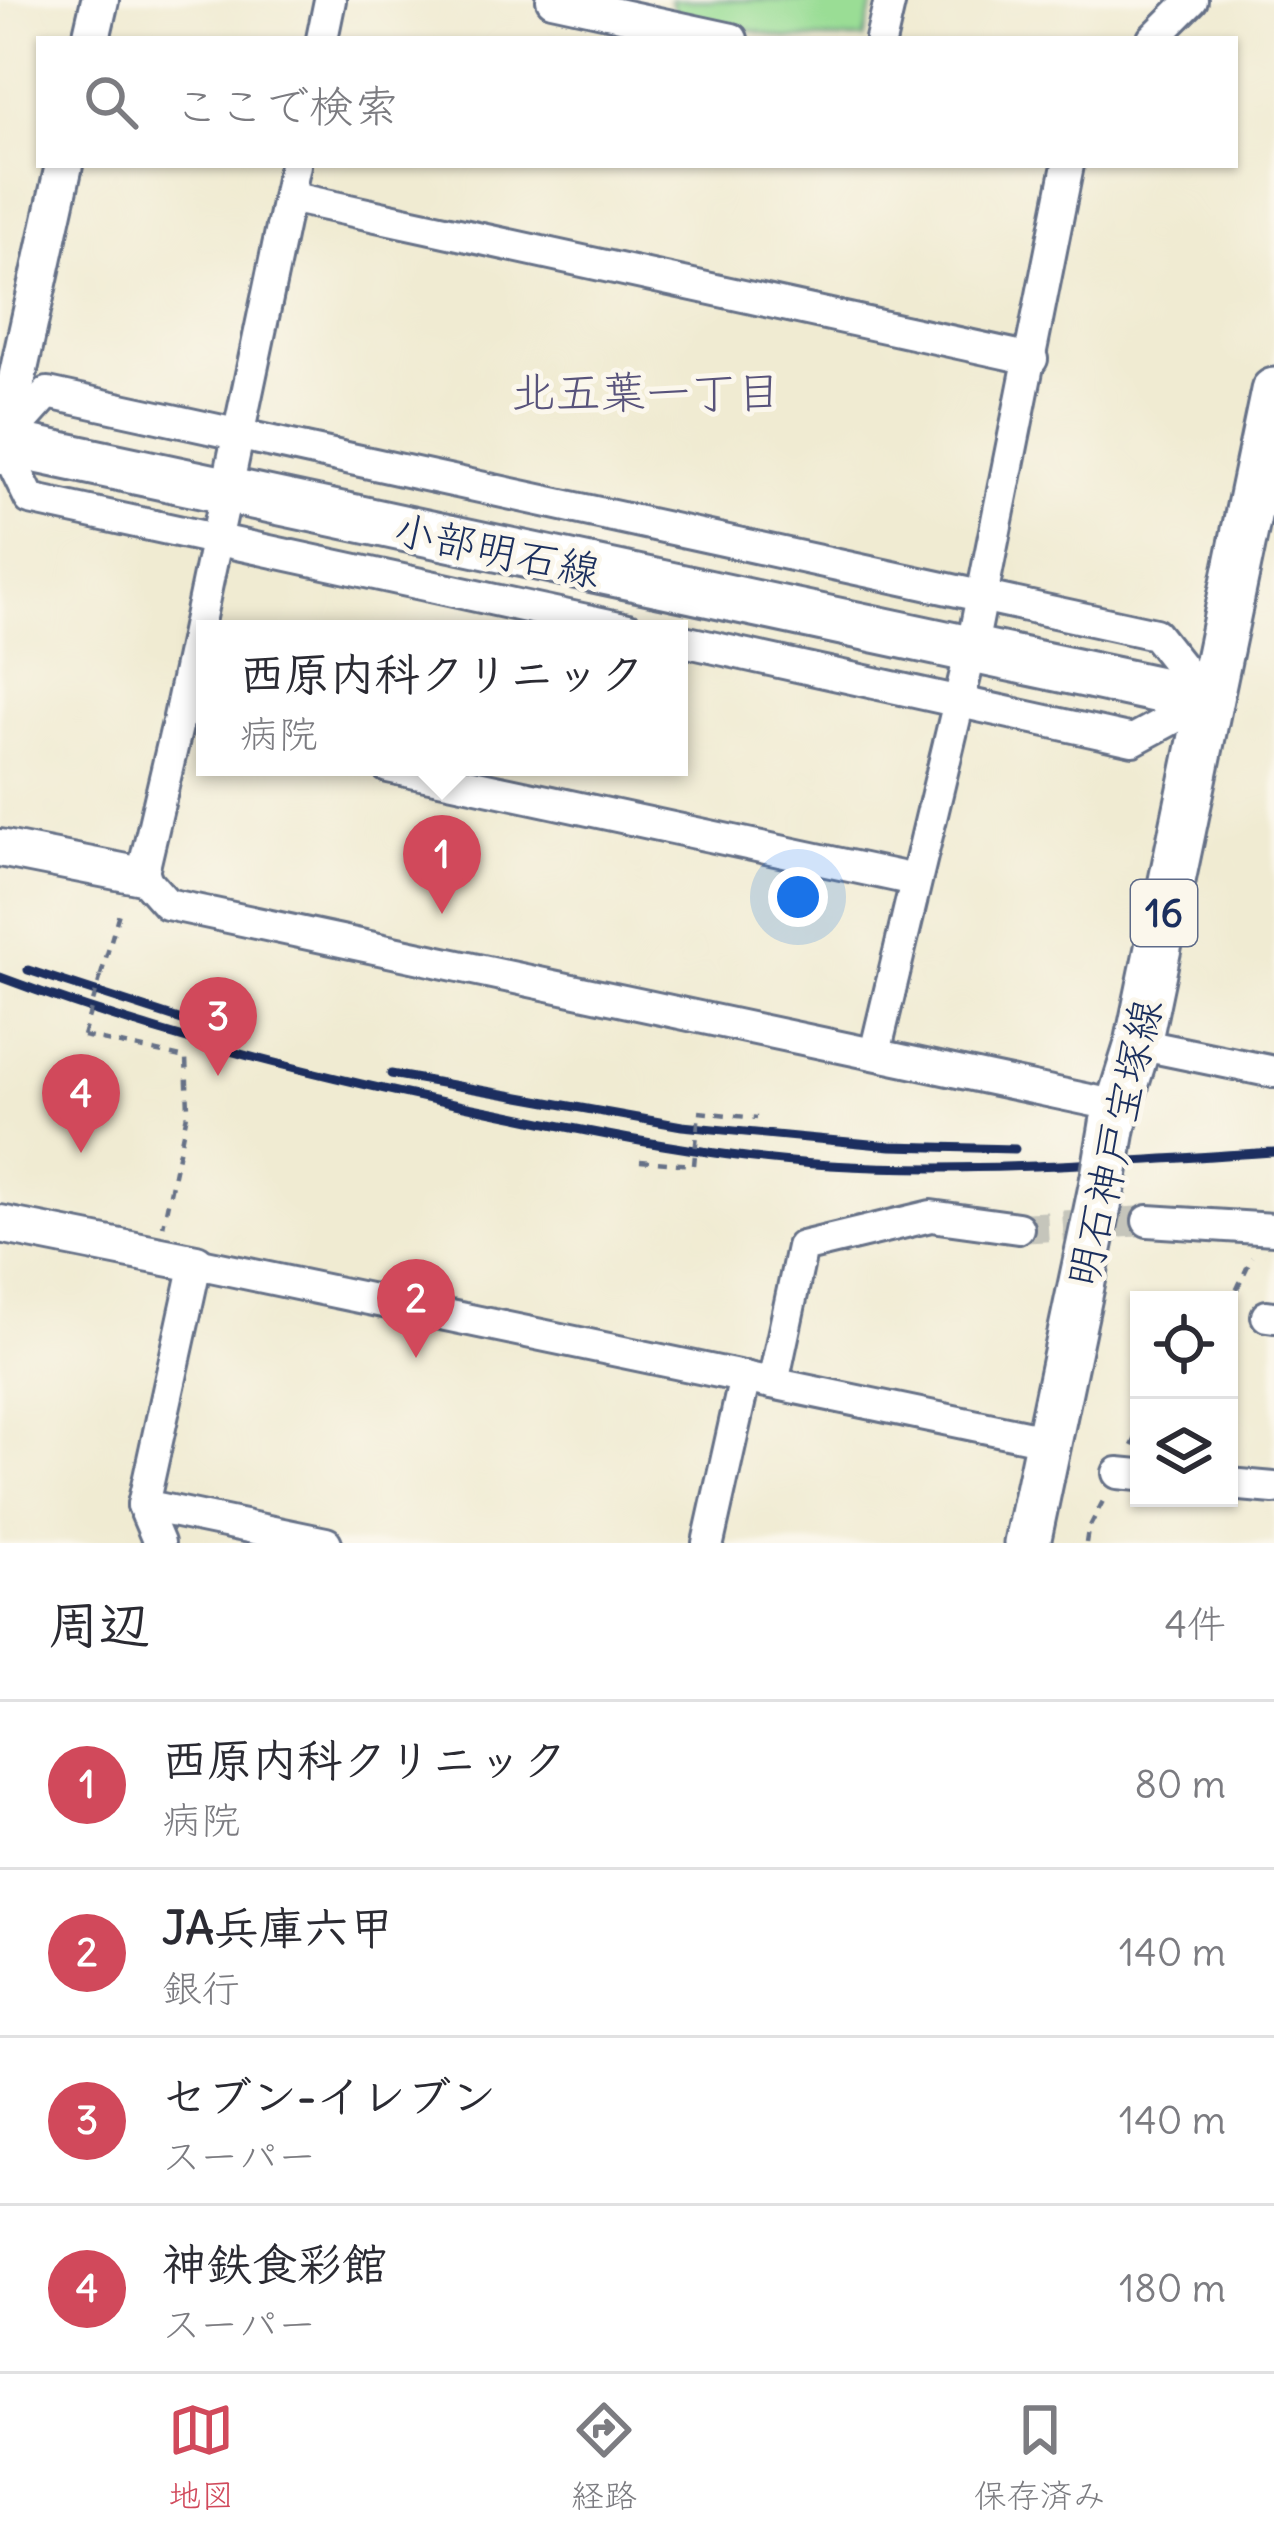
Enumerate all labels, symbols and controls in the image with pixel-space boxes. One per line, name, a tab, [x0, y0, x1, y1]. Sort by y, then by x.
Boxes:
search box	[36, 36, 1238, 168]
icon: search	[78, 69, 144, 135]
text: ここで検索	[174, 78, 399, 134]
district label: 北五葉一丁目	[511, 364, 781, 420]
street label: 小部明石線	[389, 503, 605, 597]
popup	[196, 620, 688, 776]
text: 西原内科クリニック	[239, 646, 645, 702]
text: 病院	[239, 710, 318, 759]
pin: 1	[403, 815, 481, 914]
your location	[768, 867, 828, 927]
road number: 16	[1131, 880, 1197, 946]
pin: 3	[179, 977, 257, 1076]
street label: 明石神戸宝塚線	[1056, 994, 1172, 1292]
pin: 4	[42, 1054, 120, 1153]
pin: 2	[377, 1259, 455, 1358]
map controls	[1130, 1291, 1238, 1507]
button: locate	[1130, 1291, 1238, 1399]
button: layers	[1130, 1399, 1238, 1507]
text: 周辺	[48, 1593, 150, 1657]
text: 4件	[1164, 1600, 1226, 1649]
text: 西原内科クリニック	[162, 1732, 567, 1788]
text: 1	[79, 1760, 95, 1809]
text: 80 m	[1134, 1760, 1226, 1809]
text: 病院	[162, 1796, 240, 1845]
text: JA兵庫六甲	[162, 1900, 394, 1956]
text: 2	[76, 1928, 98, 1977]
text: 140 m	[1119, 1928, 1226, 1977]
text: 銀行	[162, 1964, 240, 2013]
text: セブン-イレブン	[162, 2068, 496, 2124]
text: 3	[76, 2096, 98, 2145]
text: 140 m	[1119, 2096, 1226, 2145]
text: スーパー	[162, 2132, 316, 2181]
text: 神鉄食彩館	[162, 2236, 387, 2292]
text: 4	[76, 2264, 98, 2313]
text: 180 m	[1119, 2264, 1226, 2313]
text: スーパー	[162, 2300, 316, 2349]
tab: 地図	[168, 2397, 234, 2517]
tab: 経路	[571, 2397, 637, 2517]
tab: 保存済み	[974, 2397, 1106, 2517]

